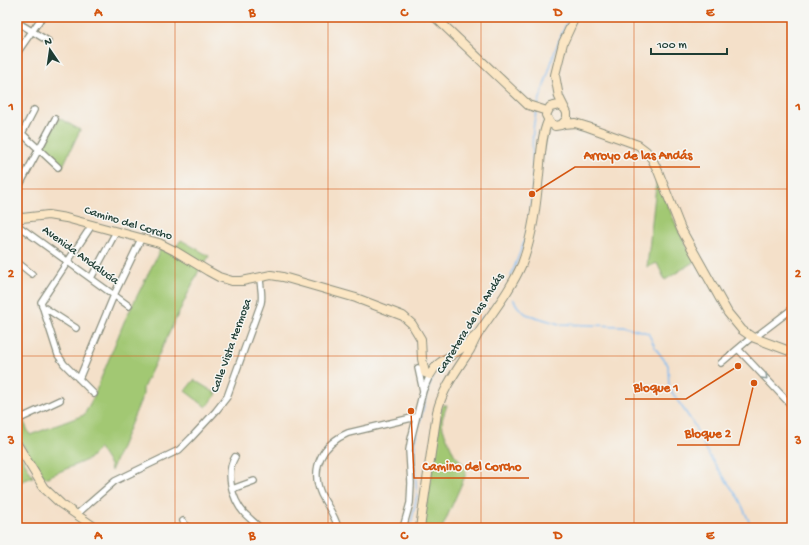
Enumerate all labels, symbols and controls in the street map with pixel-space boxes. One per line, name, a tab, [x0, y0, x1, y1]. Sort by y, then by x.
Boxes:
text: A	[93, 6, 103, 21]
text: B	[248, 6, 257, 21]
text: C	[399, 6, 409, 21]
text: D	[553, 6, 563, 21]
text: E	[706, 6, 715, 21]
north arrow	[30, 30, 70, 70]
scale bar	[651, 30, 727, 56]
text: N	[43, 36, 53, 49]
text: 100 m	[656, 39, 687, 53]
text: 1	[7, 100, 14, 115]
text: 1	[794, 100, 801, 115]
callout: Arroyo de las Andás	[575, 142, 700, 167]
text: Arroyo de las Andás	[583, 149, 694, 164]
street label: Camino del Corcho	[82, 204, 174, 244]
street label: Avenida Andalucía	[39, 223, 121, 289]
text: 2	[8, 267, 15, 282]
text: 2	[795, 267, 802, 282]
street label: Carretera de las Andás	[434, 271, 508, 377]
street label: Calle Vista Hermosa	[209, 297, 256, 395]
one-way arrow	[760, 372, 768, 380]
callout: Bloque 1	[625, 374, 686, 399]
text: Bloque 1	[632, 381, 679, 396]
callout: Bloque 2	[677, 420, 739, 445]
text: Bloque 2	[684, 427, 732, 442]
text: 3	[7, 434, 15, 449]
text: 3	[794, 434, 802, 449]
callout: Camino del Corcho	[414, 453, 529, 478]
text: Camino del Corcho	[421, 460, 522, 475]
text: A	[93, 529, 103, 544]
text: B	[248, 529, 257, 544]
text: C	[399, 529, 409, 544]
text: D	[553, 529, 563, 544]
text: E	[706, 529, 715, 544]

